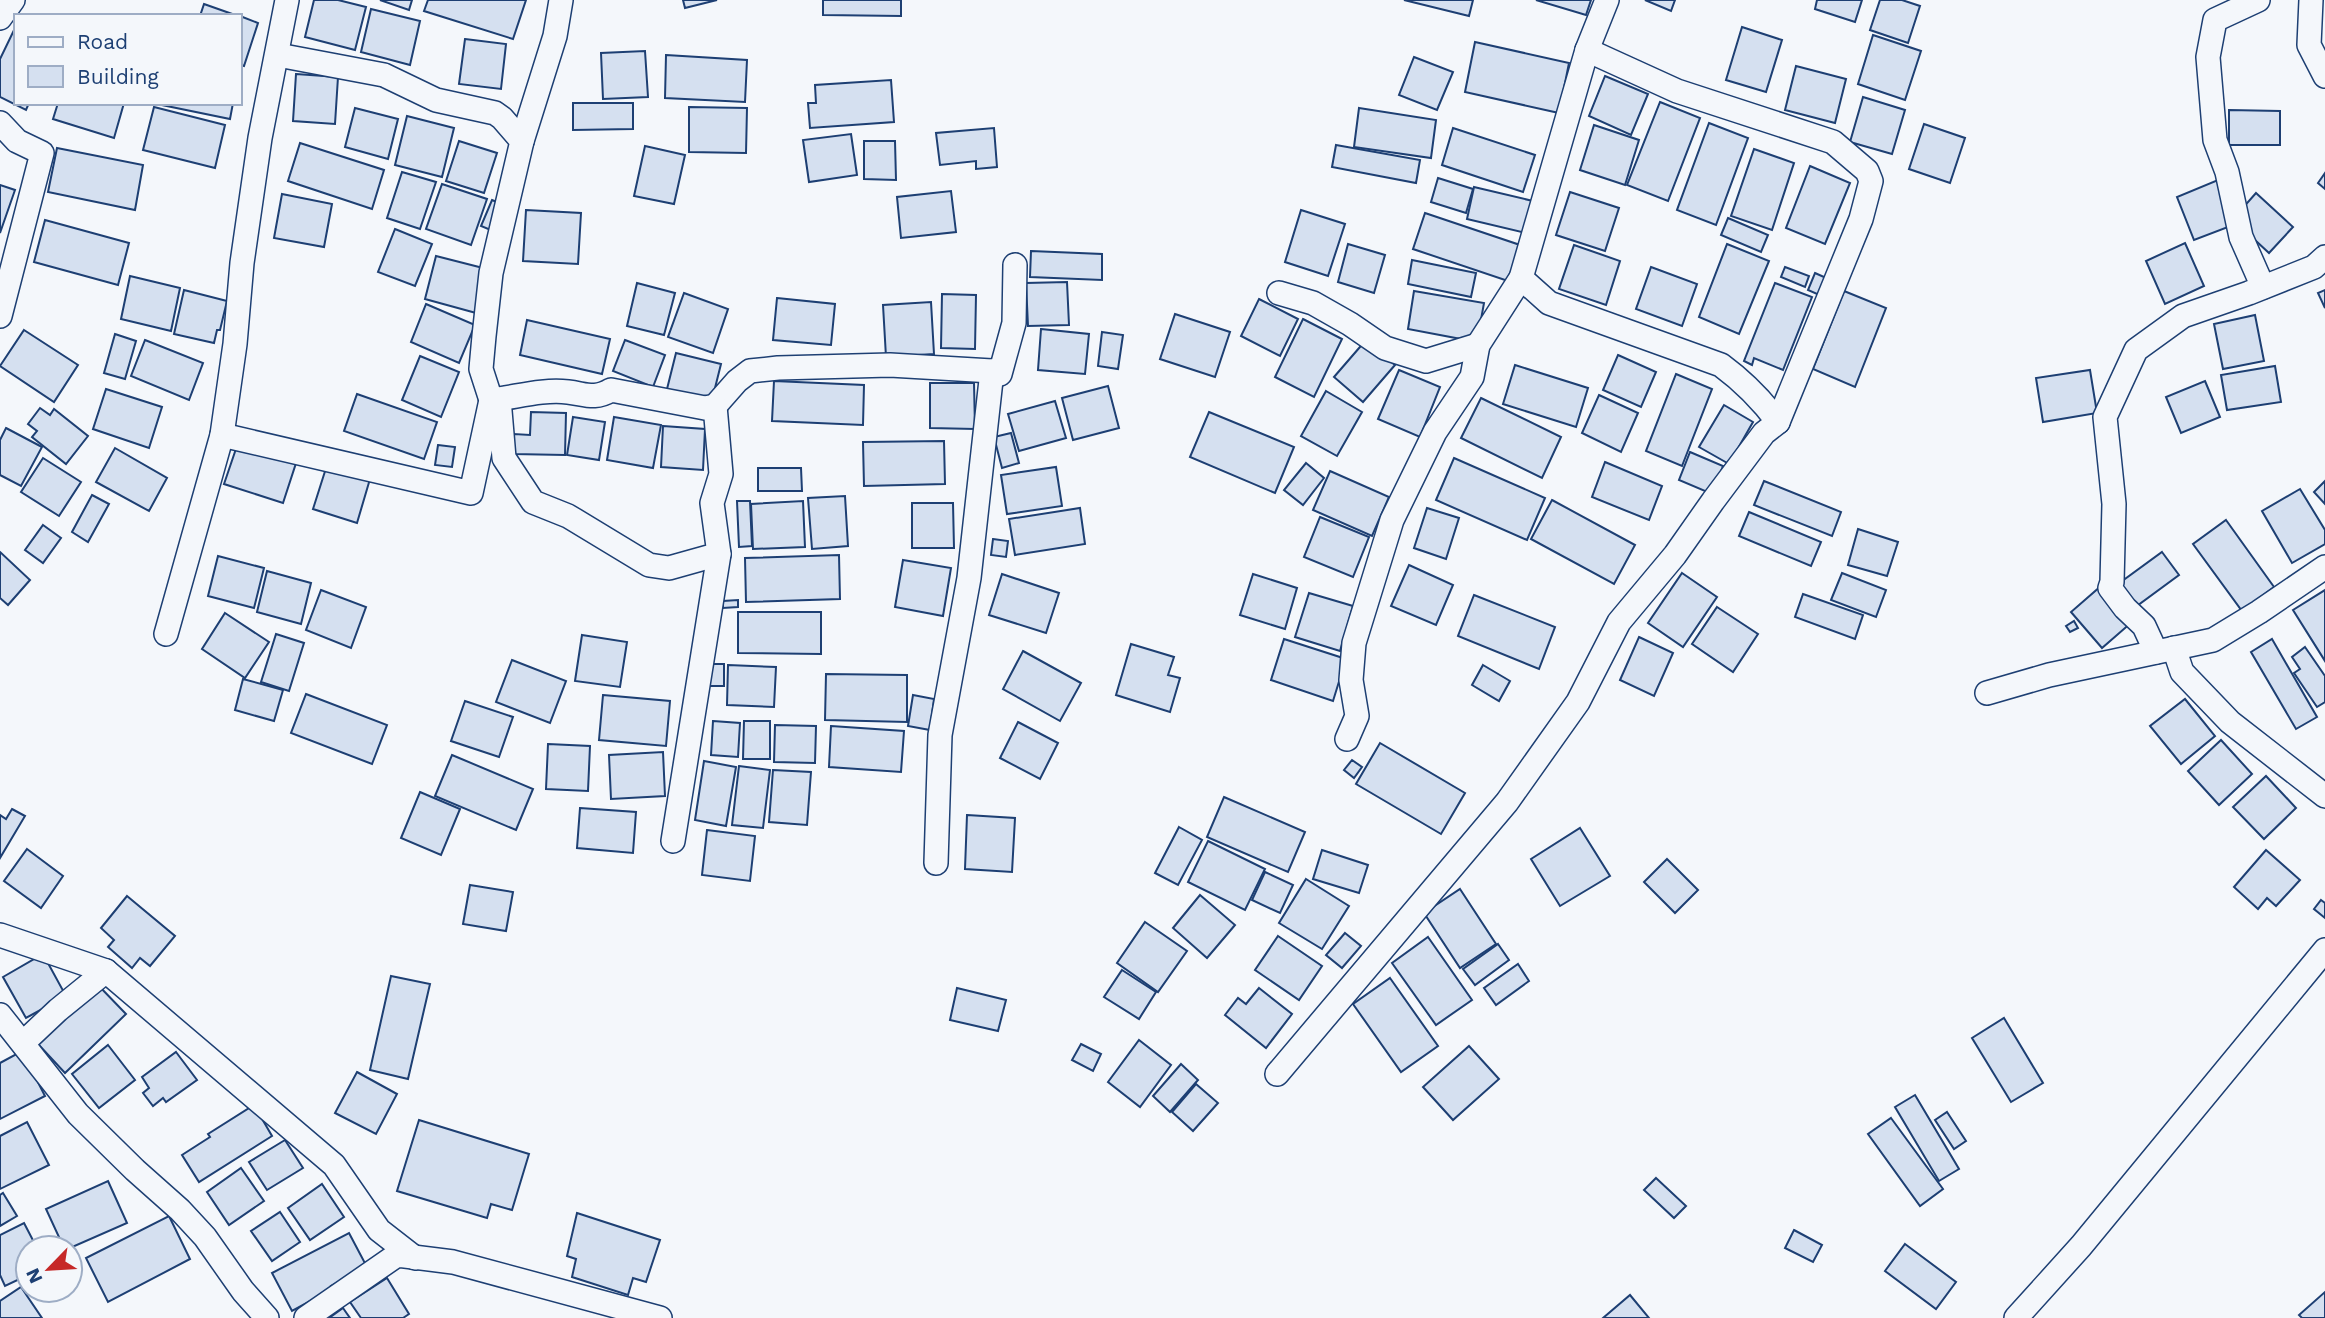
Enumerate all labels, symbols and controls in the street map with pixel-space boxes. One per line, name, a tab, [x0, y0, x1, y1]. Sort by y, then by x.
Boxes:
legend	[14, 14, 242, 105]
text: Road	[77, 29, 128, 54]
text: Building	[77, 64, 159, 89]
north arrow	[14, 1234, 84, 1304]
text: N	[21, 1265, 47, 1287]

